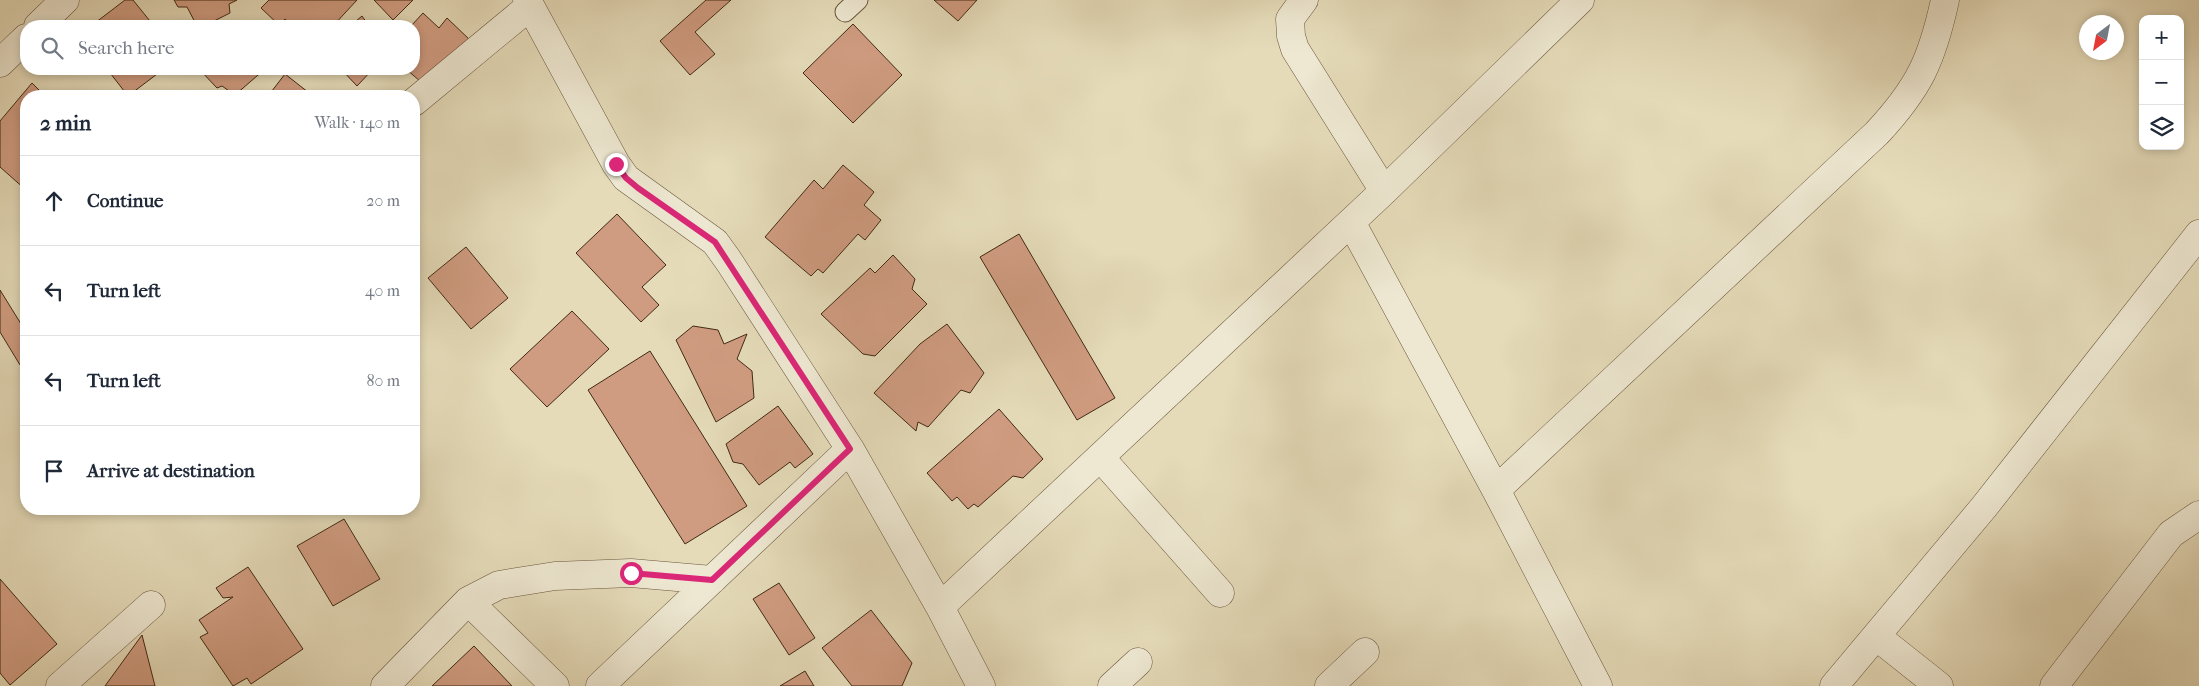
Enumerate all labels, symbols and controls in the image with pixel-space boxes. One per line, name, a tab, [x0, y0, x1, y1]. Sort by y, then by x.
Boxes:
north arrow	[2079, 15, 2124, 60]
map controls	[2139, 15, 2184, 150]
button: +	[2139, 15, 2184, 60]
search box	[20, 20, 420, 75]
icon: search	[38, 34, 66, 62]
text: Search here	[78, 37, 174, 59]
button: −	[2139, 60, 2184, 105]
button: layers	[2139, 105, 2184, 150]
text: 2 min	[40, 111, 91, 135]
text: Walk · 140 m	[315, 113, 400, 132]
route end	[605, 153, 628, 176]
icon: ahead	[40, 187, 68, 215]
text: Continue	[87, 190, 163, 212]
text: 20 m	[366, 191, 400, 210]
icon: left	[40, 277, 68, 305]
text: Turn left	[87, 280, 161, 302]
text: 40 m	[365, 281, 400, 300]
icon: left	[40, 367, 68, 395]
text: Turn left	[87, 370, 161, 392]
text: 80 m	[366, 371, 400, 390]
icon: arrive	[40, 457, 68, 485]
text: Arrive at destination	[87, 460, 255, 482]
route start	[620, 562, 643, 585]

